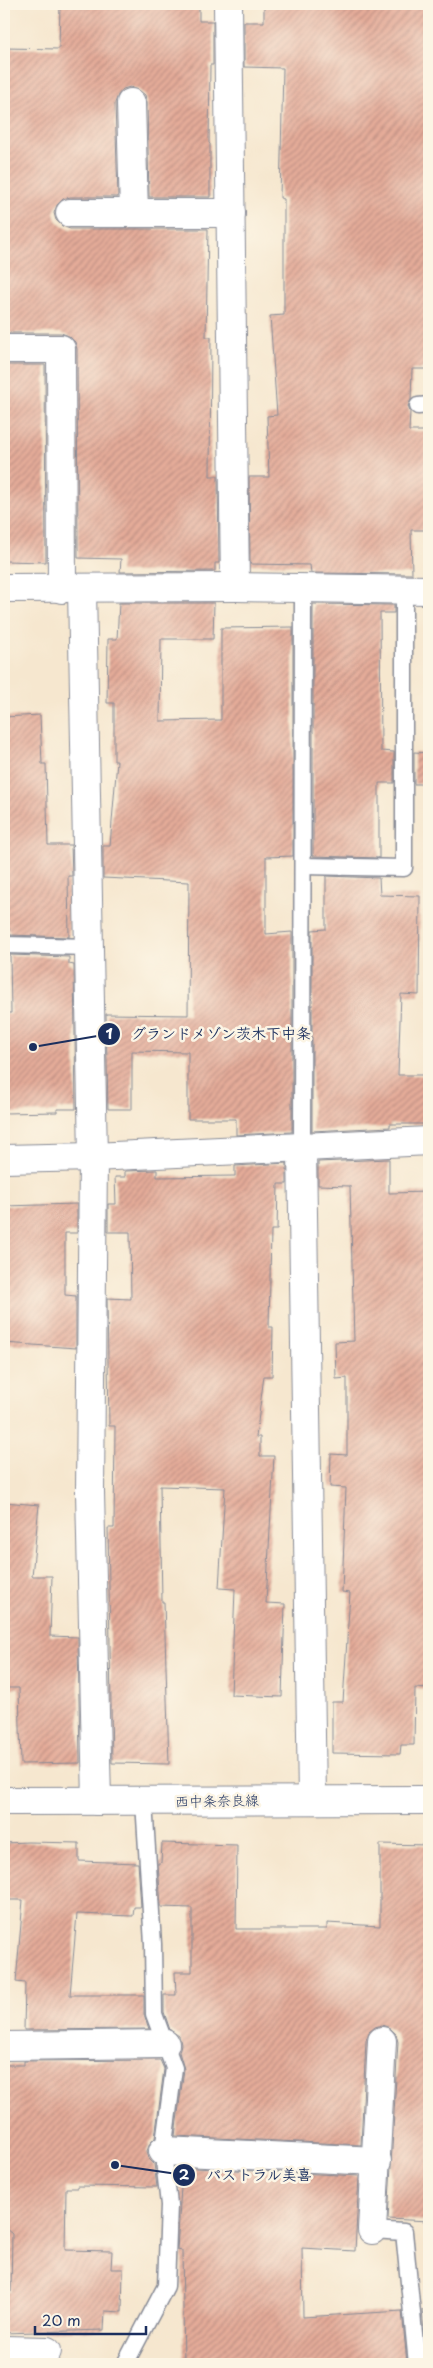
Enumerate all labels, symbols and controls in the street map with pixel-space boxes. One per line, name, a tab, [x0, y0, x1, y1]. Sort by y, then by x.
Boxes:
callout: グランドメゾン茨木下中条	[96, 1019, 321, 1049]
text: 1	[105, 1021, 113, 1044]
text: グランドメゾン茨木下中条	[131, 1021, 311, 1044]
street label: 西中条奈良線	[175, 1789, 259, 1812]
callout: パストラル美喜	[172, 2160, 322, 2190]
text: 2	[179, 2162, 190, 2185]
text: パストラル美喜	[206, 2162, 312, 2185]
scale bar	[35, 2303, 146, 2335]
text: 20 m	[42, 2308, 81, 2331]

